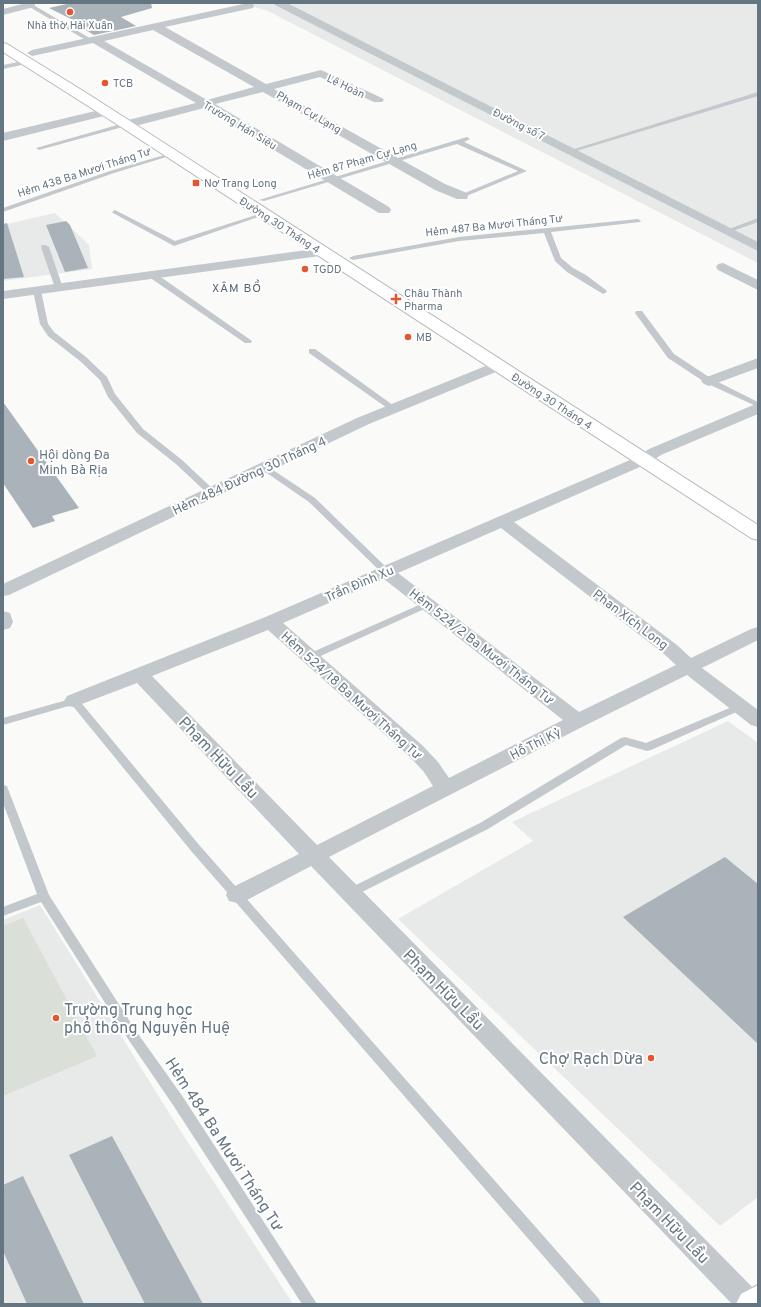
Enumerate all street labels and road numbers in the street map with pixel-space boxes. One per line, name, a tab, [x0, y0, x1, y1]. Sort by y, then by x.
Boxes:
street label: Lê Hoàn	[324, 72, 367, 102]
street label: Phạm Cự Lạng	[273, 89, 344, 137]
street label: Trương Hán Siêu	[200, 98, 279, 153]
street label: Đường số 7	[490, 106, 547, 144]
street label: Hẻm 87 Phạm Cự Lạng	[306, 139, 419, 183]
street label: Hẻm 438 Ba Mươi Tháng Tư	[16, 145, 153, 201]
street label: Đường 30 Tháng 4	[236, 194, 323, 257]
street label: Hẻm 487 Ba Mươi Tháng Tư	[425, 212, 564, 240]
street label: Đường 30 Tháng 4	[508, 370, 595, 433]
street label: Hẻm 484 Đường 30 Tháng 4	[170, 434, 329, 520]
street label: Trần Đình Xu	[322, 562, 397, 607]
street label: Hẻm 524/2 Ba Mươi Tháng Tư	[405, 586, 556, 709]
street label: Phan Xích Long	[589, 587, 671, 654]
street label: Hẻm 524/18 Ba Mươi Tháng Tư	[277, 629, 424, 764]
street label: Phạm Hữu Lầu	[173, 712, 262, 804]
street label: Hồ Thị Kỷ	[507, 724, 564, 764]
street label: Phạm Hữu Lầu	[398, 945, 488, 1035]
street label: Hẻm 484 Ba Mươi Tháng Tư	[160, 1054, 287, 1236]
street label: Phạm Hữu Lầu	[624, 1177, 713, 1269]

